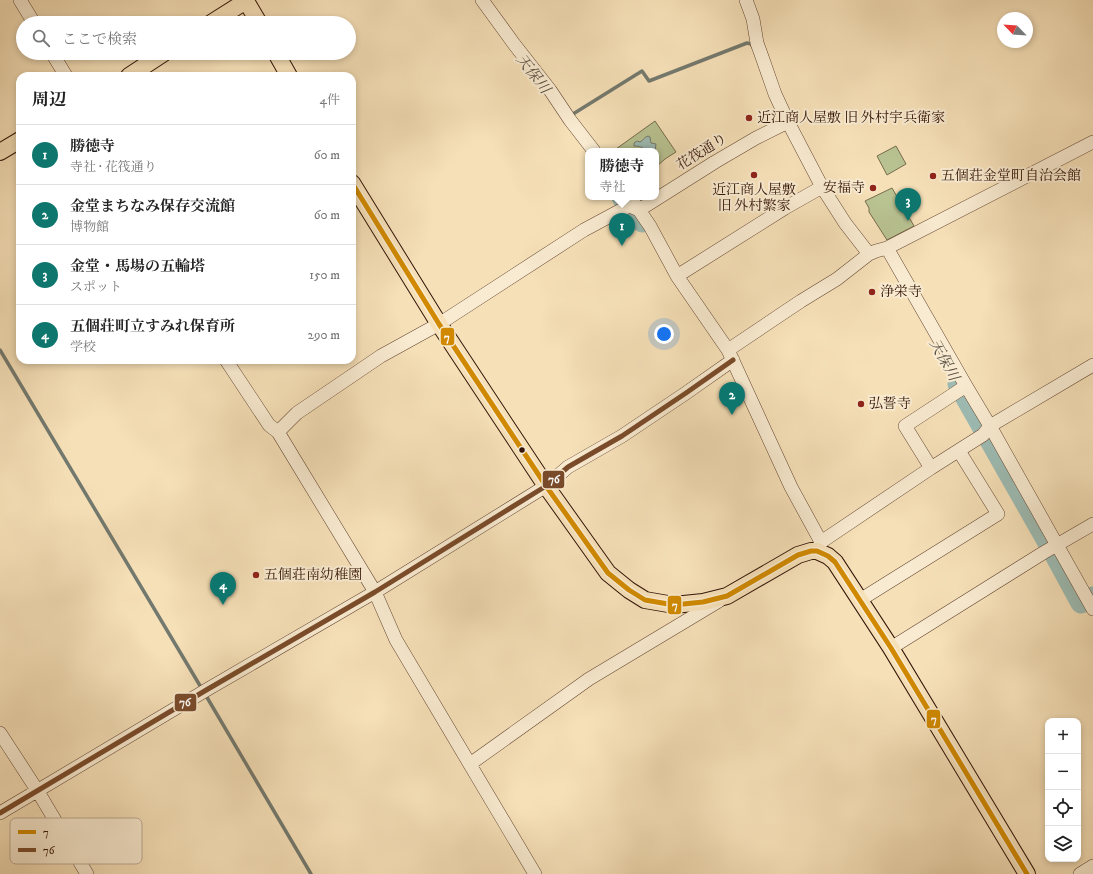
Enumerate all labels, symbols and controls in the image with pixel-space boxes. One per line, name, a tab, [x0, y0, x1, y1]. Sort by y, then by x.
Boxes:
north arrow	[997, 12, 1033, 48]
search box	[16, 16, 356, 60]
icon: search	[30, 27, 52, 49]
text: ここで検索	[62, 30, 137, 49]
water label: 天保川	[512, 50, 556, 99]
text: 周辺	[32, 89, 66, 111]
text: 4件	[320, 92, 340, 108]
place label: 近江商人屋敷 旧 外村宇兵衛家	[757, 109, 945, 127]
marker: 近江商人屋敷 旧 外村宇兵衛家	[744, 113, 754, 123]
street label: 花筏通り	[673, 130, 731, 174]
text: 勝徳寺	[70, 137, 115, 156]
text: 1	[43, 147, 47, 163]
text: 60 m	[314, 147, 340, 163]
popup	[585, 148, 659, 200]
text: 勝徳寺	[599, 157, 645, 176]
text: 寺社 · 花筏通り	[70, 159, 157, 175]
place label: 五個荘金堂町自治会館	[941, 167, 1081, 185]
marker: 近江商人屋敷 旧 外村繁家	[749, 170, 759, 180]
marker: 五個荘金堂町自治会館	[928, 171, 938, 181]
text: 寺社	[599, 179, 626, 195]
place label: 安福寺	[823, 179, 865, 197]
place label: 近江商人屋敷 旧 外村繁家	[712, 181, 796, 215]
marker: 安福寺	[868, 183, 878, 193]
pin: 3	[895, 188, 921, 221]
text: 金堂まちなみ保存交流館	[70, 197, 235, 216]
text: 2	[42, 207, 48, 223]
text: 60 m	[314, 207, 340, 223]
pin: 1	[609, 213, 635, 246]
text: 博物館	[70, 219, 109, 235]
text: 金堂・馬場の五輪塔	[70, 257, 205, 276]
text: 3	[43, 267, 47, 283]
text: 150 m	[309, 267, 340, 283]
text: スポット	[70, 279, 122, 295]
place label: 浄栄寺	[880, 283, 922, 301]
marker: 浄栄寺	[867, 287, 877, 297]
text: 五個荘町立すみれ保育所	[70, 317, 235, 336]
your location	[654, 324, 674, 344]
text: 4	[41, 327, 49, 343]
text: 290 m	[308, 327, 340, 343]
line badge: 7	[440, 327, 455, 346]
text: 7	[444, 331, 450, 345]
water label: 天保川	[925, 336, 964, 386]
text: 学校	[70, 339, 96, 355]
pin: 2	[719, 382, 745, 415]
place label: 弘誓寺	[869, 395, 911, 413]
marker: 弘誓寺	[856, 399, 866, 409]
unlabelled marker	[517, 445, 527, 455]
line badge: 76	[542, 470, 565, 489]
text: 76	[548, 473, 561, 487]
place label: 五個荘南幼稚園	[264, 566, 362, 584]
marker: 五個荘南幼稚園	[251, 570, 261, 580]
pin: 4	[210, 572, 236, 605]
line badge: 7	[667, 595, 682, 615]
text: 7	[672, 599, 678, 613]
line badge: 76	[174, 693, 197, 712]
text: 76	[179, 696, 192, 710]
line badge: 7	[926, 709, 941, 729]
text: 7	[931, 713, 937, 727]
map controls	[1045, 718, 1081, 862]
button: +	[1045, 718, 1081, 754]
button: −	[1045, 754, 1081, 790]
button: locate	[1045, 790, 1081, 826]
legend	[10, 818, 142, 864]
text: 7	[43, 826, 49, 840]
button: layers	[1045, 826, 1081, 862]
text: 76	[43, 844, 56, 858]

